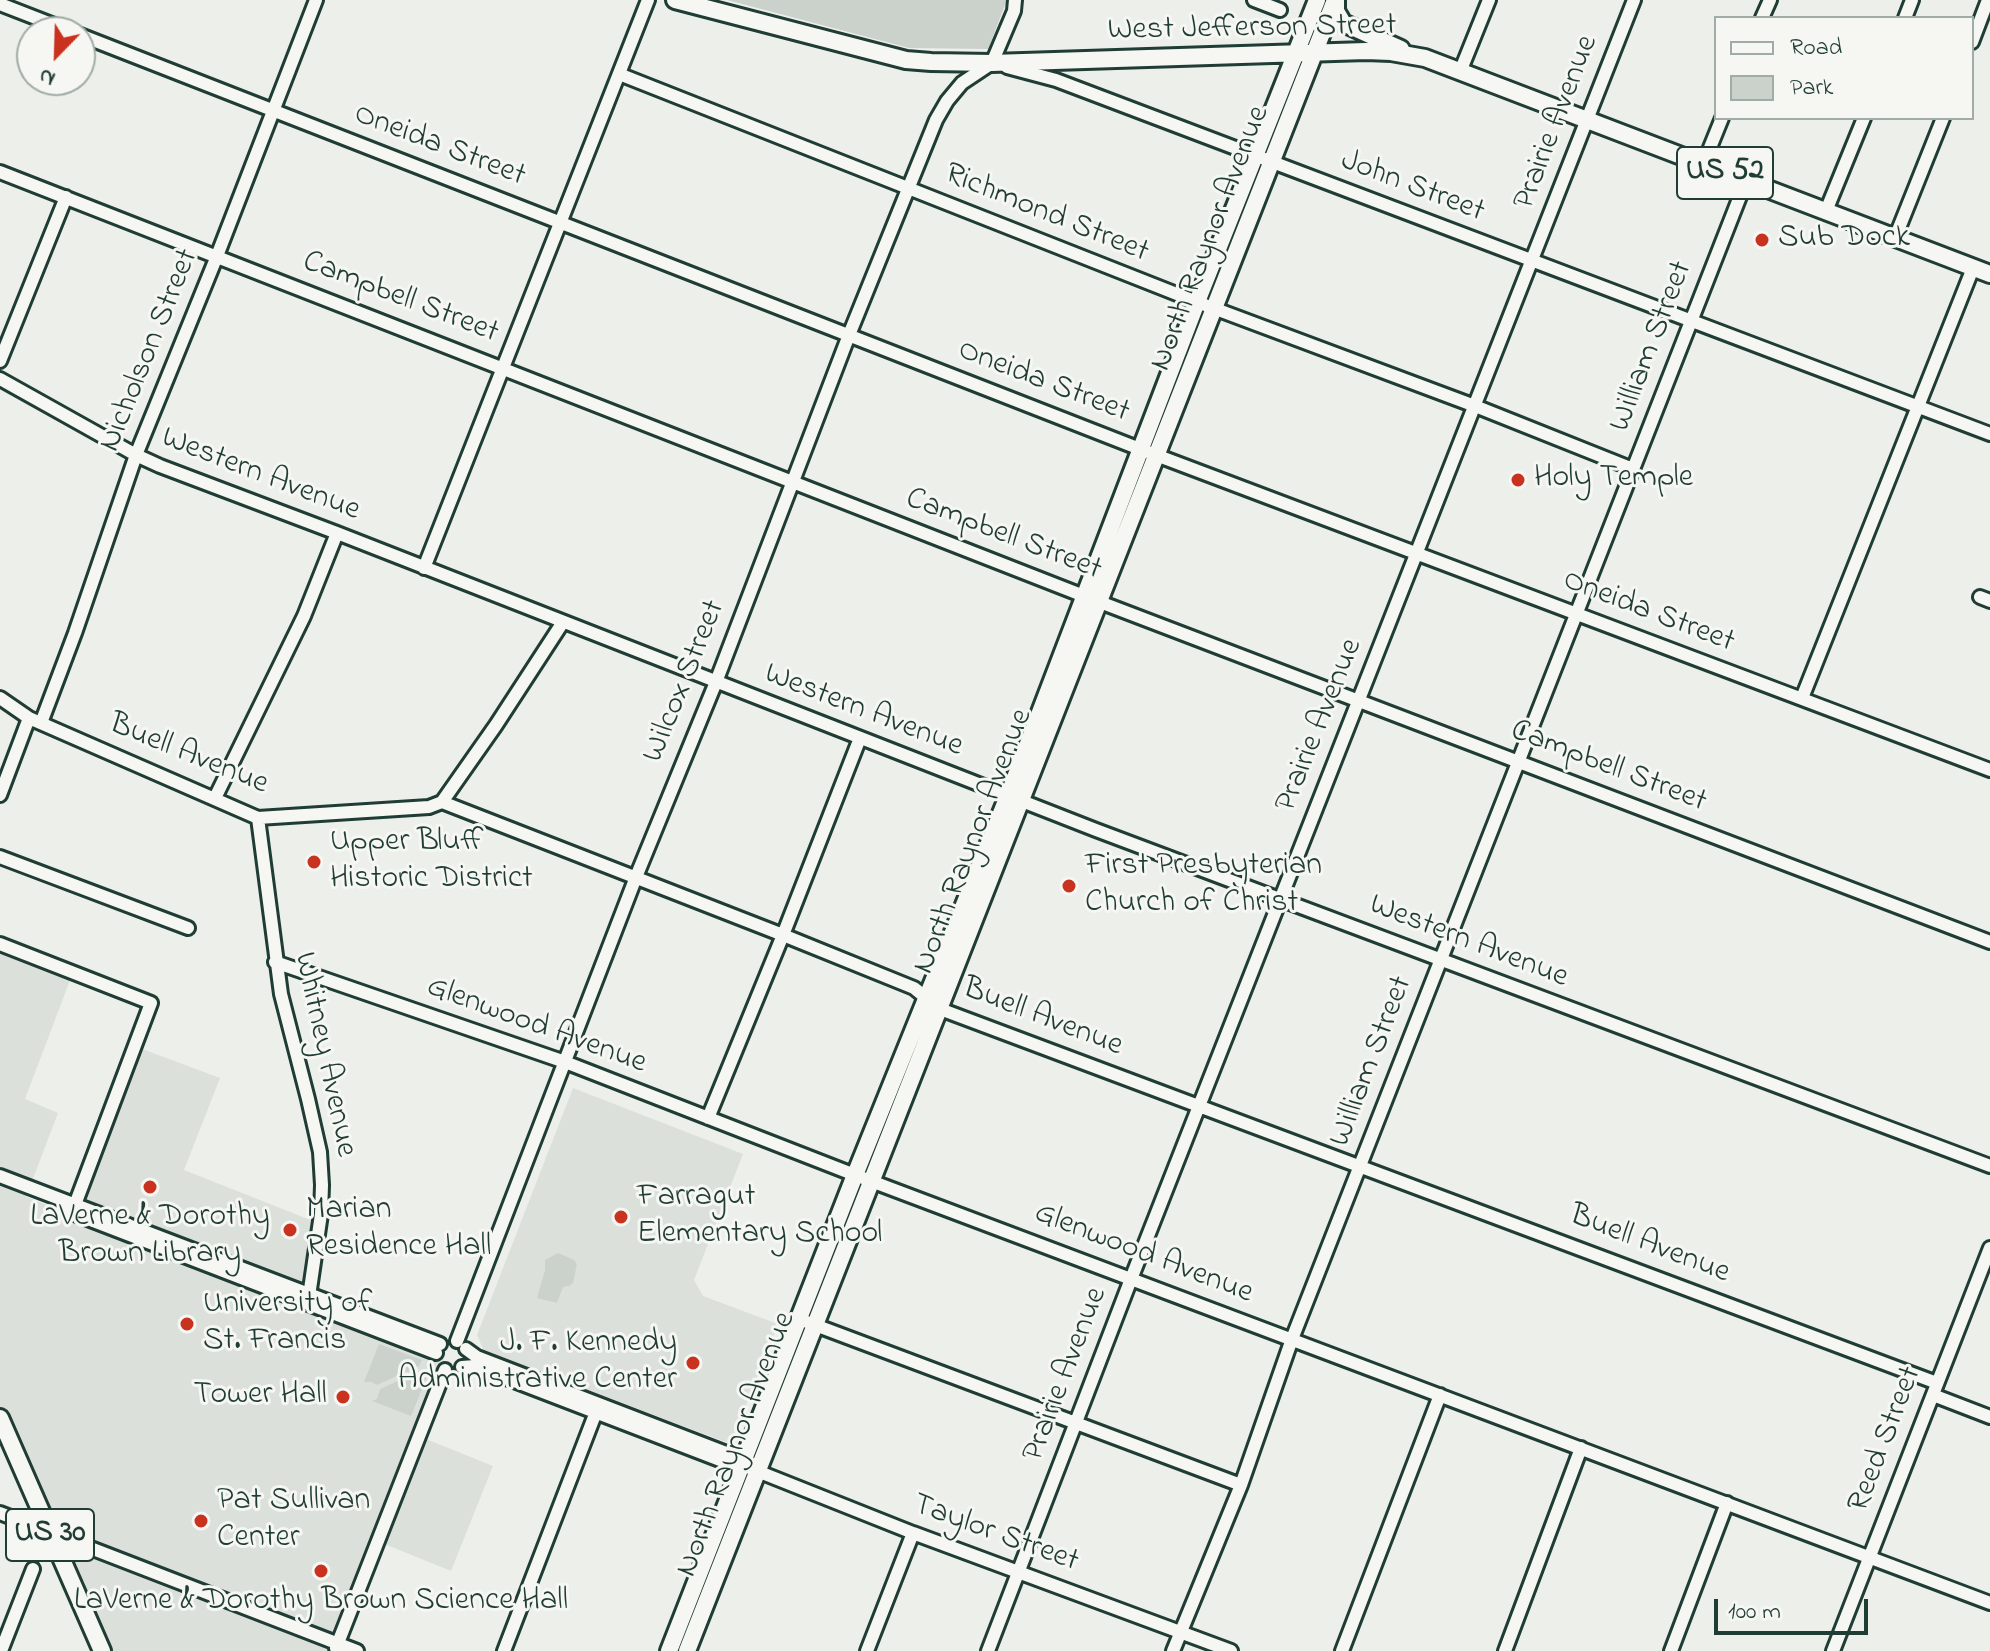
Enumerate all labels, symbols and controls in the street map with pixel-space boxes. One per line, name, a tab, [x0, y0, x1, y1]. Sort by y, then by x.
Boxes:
street label: West Jefferson Street	[1107, 8, 1397, 52]
north arrow	[16, 16, 96, 96]
legend	[1714, 16, 1974, 120]
street label: Prairie Avenue	[1507, 31, 1609, 215]
text: Road	[1790, 31, 1842, 66]
text: N	[34, 59, 61, 94]
text: Park	[1790, 71, 1833, 106]
street label: Oneida Street	[348, 97, 530, 197]
street label: North Raynor Avenue	[1144, 101, 1280, 377]
street label: John Street	[1335, 143, 1489, 233]
road number: US 52	[1677, 147, 1773, 199]
street label: Richmond Street	[938, 157, 1154, 273]
place label: Sub Dock	[1778, 221, 1910, 259]
marker: Sub Dock	[1753, 231, 1771, 249]
street label: Nicholson Street	[93, 244, 209, 458]
street label: Campbell Street	[297, 244, 503, 354]
street label: William Street	[1603, 256, 1703, 438]
street label: Oneida Street	[952, 333, 1134, 433]
street label: Western Avenue	[155, 420, 365, 532]
place label: Holy Temple	[1534, 461, 1693, 499]
marker: Holy Temple	[1509, 471, 1527, 489]
street label: Campbell Street	[900, 481, 1106, 591]
street label: Oneida Street	[1557, 563, 1739, 663]
street label: Wilcox Street	[636, 595, 736, 769]
street label: Prairie Avenue	[1269, 634, 1373, 818]
street label: Western Avenue	[758, 656, 968, 768]
street label: North Raynor Avenue	[907, 704, 1043, 980]
street label: Buell Avenue	[103, 707, 273, 805]
street label: Campbell Street	[1505, 713, 1711, 823]
place label: Upper Bluff Historic District	[330, 825, 533, 900]
place label: First Presbyterian Church of Christ	[1085, 849, 1322, 924]
marker: Upper Bluff Historic District	[305, 853, 323, 871]
marker: First Presbyterian Church of Christ	[1060, 877, 1078, 895]
street label: Western Avenue	[1363, 887, 1573, 999]
street label: Whitney Avenue	[283, 949, 363, 1161]
street label: Glenwood Avenue	[421, 969, 651, 1085]
street label: Buell Avenue	[956, 971, 1128, 1067]
street label: William Street	[1323, 971, 1423, 1153]
marker: LaVerne & Dorothy Brown Library	[141, 1178, 159, 1196]
place label: Farragut Elementary School	[637, 1180, 882, 1255]
place label: Marian Residence Hall	[306, 1193, 491, 1268]
street label: Glenwood Avenue	[1028, 1196, 1258, 1314]
street label: Buell Avenue	[1563, 1198, 1735, 1294]
place label: LaVerne & Dorothy Brown Library	[30, 1200, 270, 1275]
marker: Farragut Elementary School	[612, 1208, 630, 1226]
marker: Marian Residence Hall	[281, 1221, 299, 1239]
street label: Prairie Avenue	[1016, 1283, 1118, 1467]
place label: University of St. Francis	[203, 1287, 372, 1362]
street label: North Raynor Avenue	[670, 1307, 806, 1583]
marker: University of St. Francis	[178, 1315, 196, 1333]
place label: J. F. Kennedy Administrative Center	[398, 1326, 677, 1401]
marker: J. F. Kennedy Administrative Center	[684, 1354, 702, 1372]
street label: Reed Street	[1842, 1362, 1932, 1518]
place label: Tower Hall	[193, 1378, 327, 1416]
marker: Tower Hall	[334, 1388, 352, 1406]
place label: Pat Sullivan Center	[217, 1484, 370, 1559]
street label: Taylor Street	[907, 1487, 1083, 1583]
road number: US 30	[6, 1509, 94, 1561]
marker: Pat Sullivan Center	[192, 1512, 210, 1530]
marker: LaVerne & Dorothy Brown Science Hall	[312, 1562, 330, 1580]
scale bar	[1718, 1583, 1872, 1633]
place label: LaVerne & Dorothy Brown Science Hall	[74, 1584, 568, 1622]
text: 100 m	[1728, 1595, 1781, 1630]

